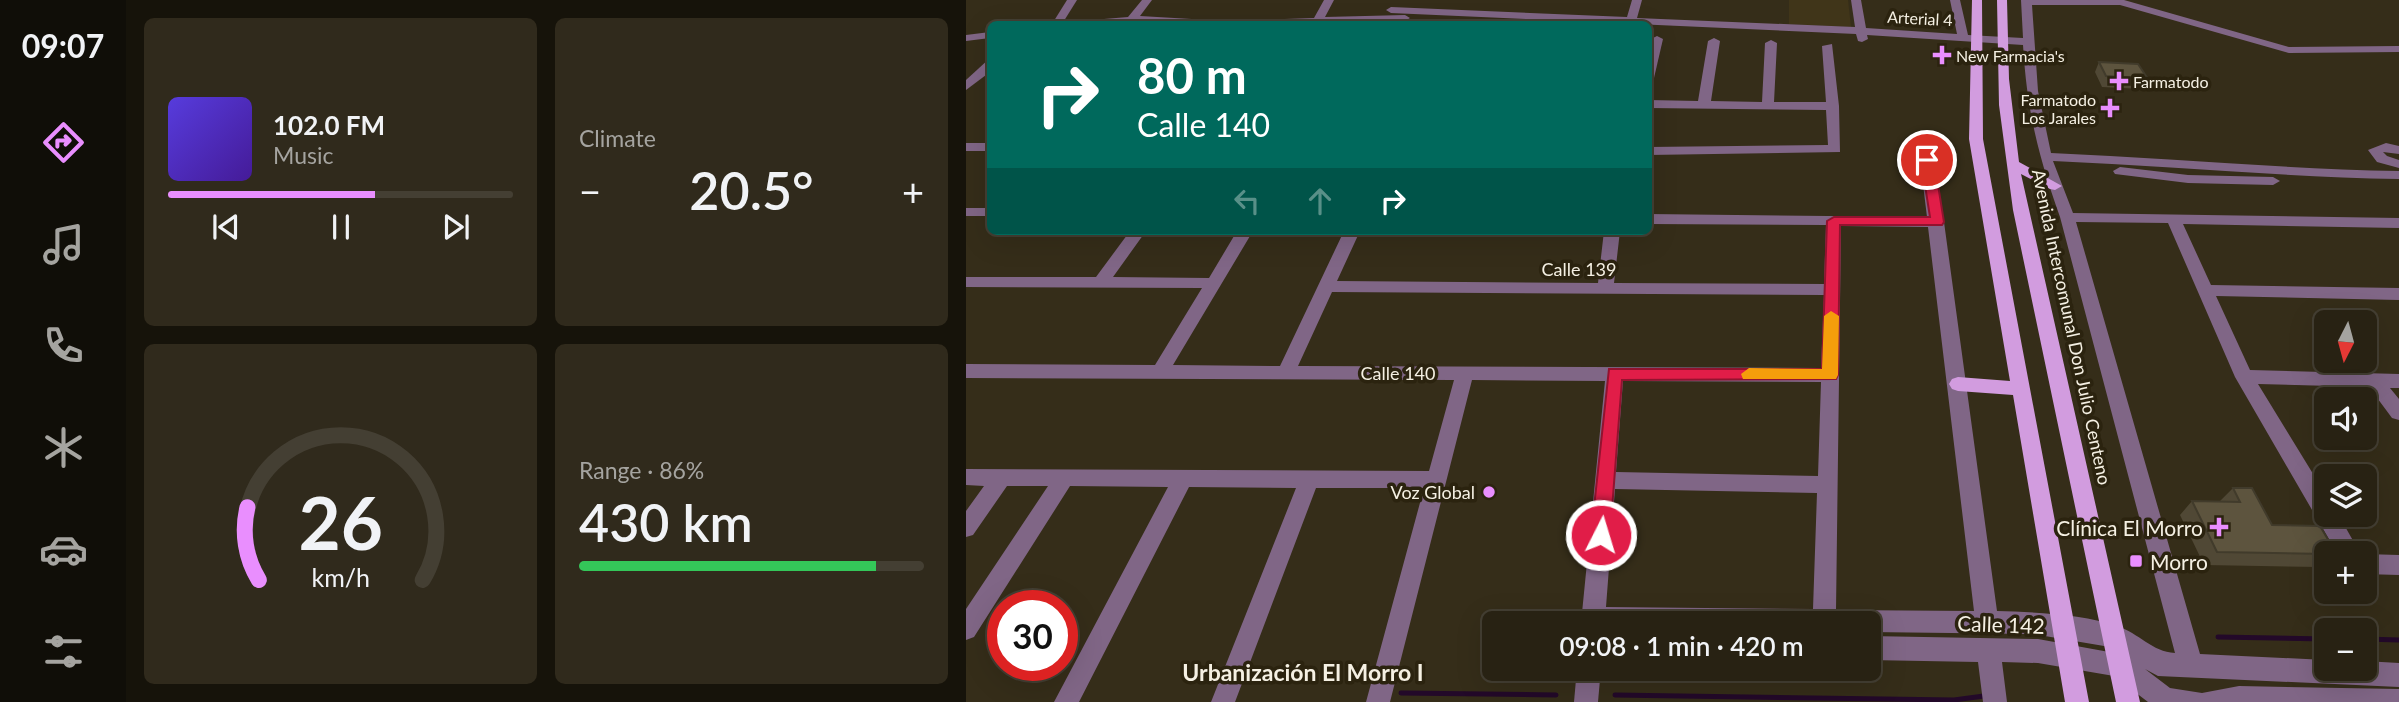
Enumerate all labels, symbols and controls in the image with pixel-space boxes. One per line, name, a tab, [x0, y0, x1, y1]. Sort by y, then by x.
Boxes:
street label: Arterial 4	[1887, 7, 1953, 29]
text: 09:07	[22, 26, 104, 65]
text: 80 m	[1137, 46, 1247, 104]
place label: New Farmacia's	[1956, 46, 2065, 65]
marker: New Farmacia's	[1934, 47, 1950, 63]
icon: right	[1022, 49, 1113, 140]
place label: Farmatodo	[2133, 72, 2209, 91]
marker: Farmatodo	[2111, 73, 2127, 89]
place label: Farmatodo Los Jarales	[2021, 90, 2096, 127]
marker: Farmatodo Los Jarales	[2102, 100, 2118, 116]
text: Calle 140	[1137, 105, 1270, 144]
text: 102.0 FM	[273, 109, 385, 141]
icon: directions	[39, 118, 88, 167]
text: Climate	[579, 124, 656, 152]
pin	[1897, 130, 1957, 190]
text: Music	[273, 141, 333, 169]
icon: arrive	[1908, 141, 1946, 179]
text: 20.5°	[689, 159, 814, 221]
street label: Avenida Intercomunal Don Julio Centeno	[2028, 167, 2116, 487]
text: −	[579, 168, 601, 214]
text: +	[902, 168, 924, 214]
icon: left	[1228, 182, 1266, 220]
icon: ahead	[1301, 182, 1339, 220]
icon: right	[1374, 182, 1412, 220]
icon: previous	[207, 208, 245, 246]
icon: pause	[322, 208, 360, 246]
icon: next	[437, 208, 475, 246]
icon: music	[39, 220, 88, 269]
street label: Calle 139	[1542, 258, 1616, 280]
north arrow	[2314, 310, 2376, 373]
map controls	[2314, 310, 2377, 681]
icon: phone	[39, 321, 88, 370]
street label: Calle 140	[1361, 362, 1435, 384]
button: sound	[2314, 387, 2377, 450]
icon: climate	[39, 423, 88, 472]
text: Range · 86%	[579, 456, 704, 484]
button: layers	[2314, 464, 2377, 527]
text: 26	[298, 478, 383, 566]
place label: Voz Global	[1391, 481, 1475, 503]
marker: Voz Global	[1481, 484, 1497, 500]
text: 430 km	[579, 491, 753, 553]
position arrow	[1564, 498, 1638, 572]
place label: Clínica El Morro	[2056, 515, 2203, 540]
marker: Clínica El Morro	[2209, 517, 2229, 537]
icon: car	[39, 525, 88, 574]
button: +	[2314, 541, 2377, 604]
place label: Morro	[2150, 549, 2208, 574]
marker: Morro	[2128, 553, 2144, 569]
text: km/h	[311, 562, 370, 592]
speed limit sign: 30	[987, 590, 1078, 681]
street label: Calle 142	[1957, 610, 2045, 638]
button: −	[2314, 618, 2377, 681]
icon: filters	[39, 627, 88, 676]
text: 09:08 · 1 min · 420 m	[1559, 630, 1804, 662]
district label: Urbanización El Morro I	[1182, 658, 1424, 686]

